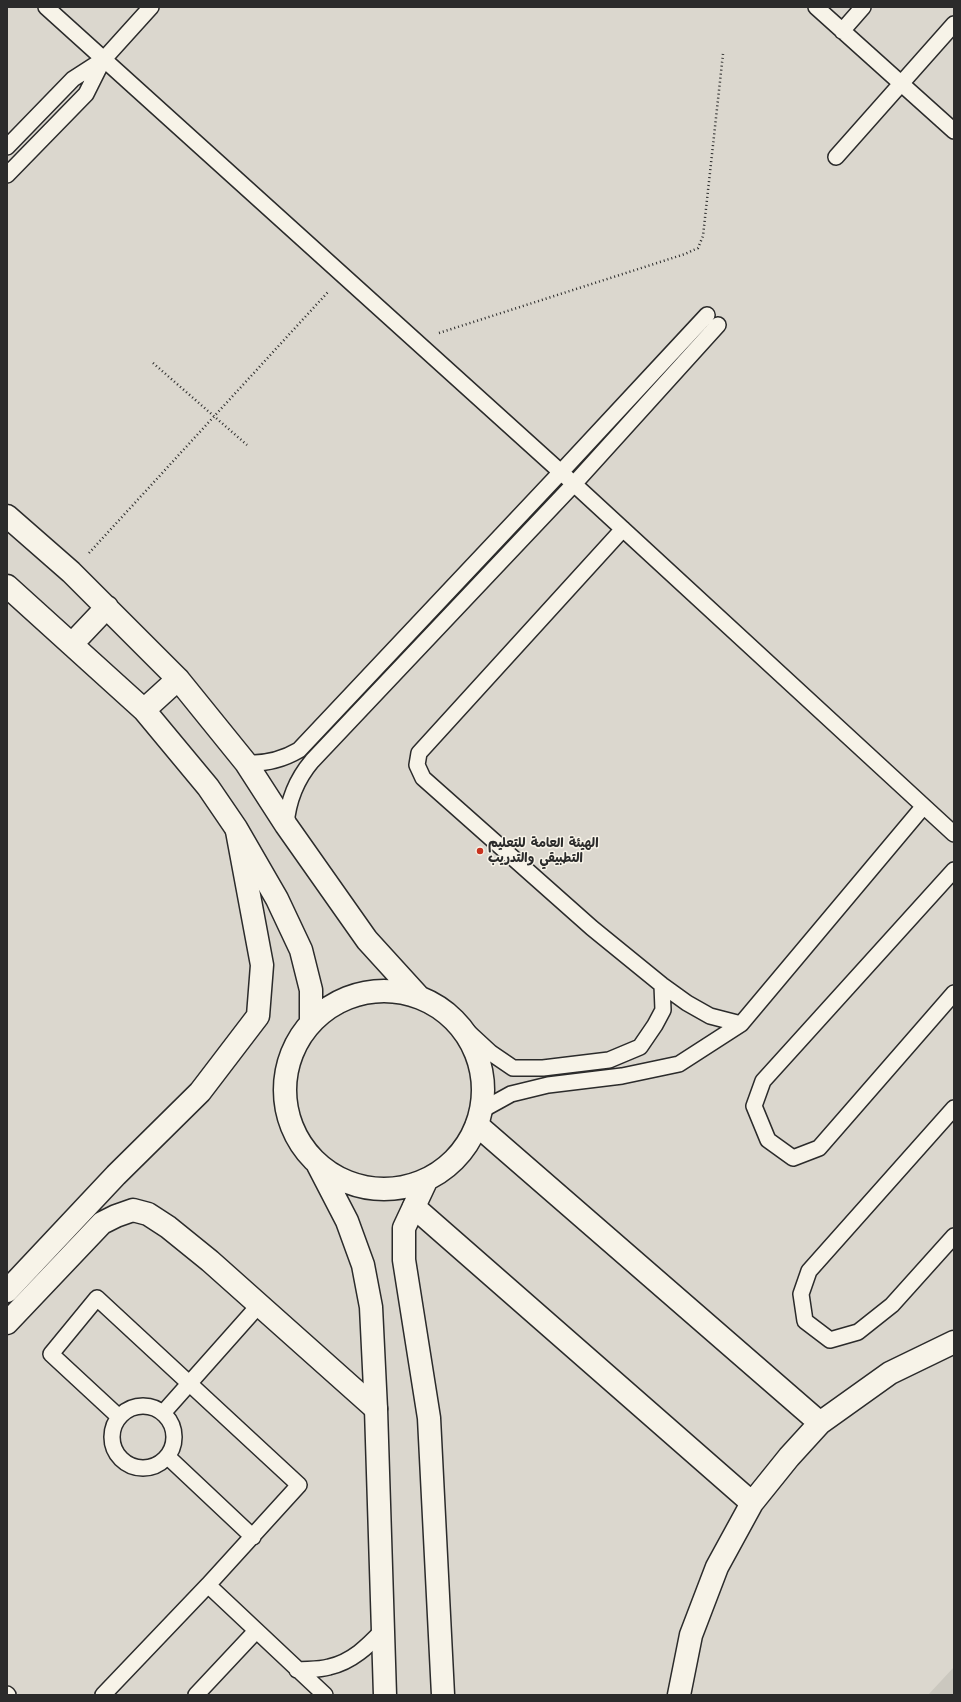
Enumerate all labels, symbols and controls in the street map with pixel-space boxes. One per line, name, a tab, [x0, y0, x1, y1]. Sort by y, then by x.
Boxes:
place label: الهيئة العامة للتعليم التطبيقي والتدريب	[488, 836, 598, 867]
marker: الهيئة العامة للتعليم التطبيقي والتدريب	[475, 846, 485, 856]

